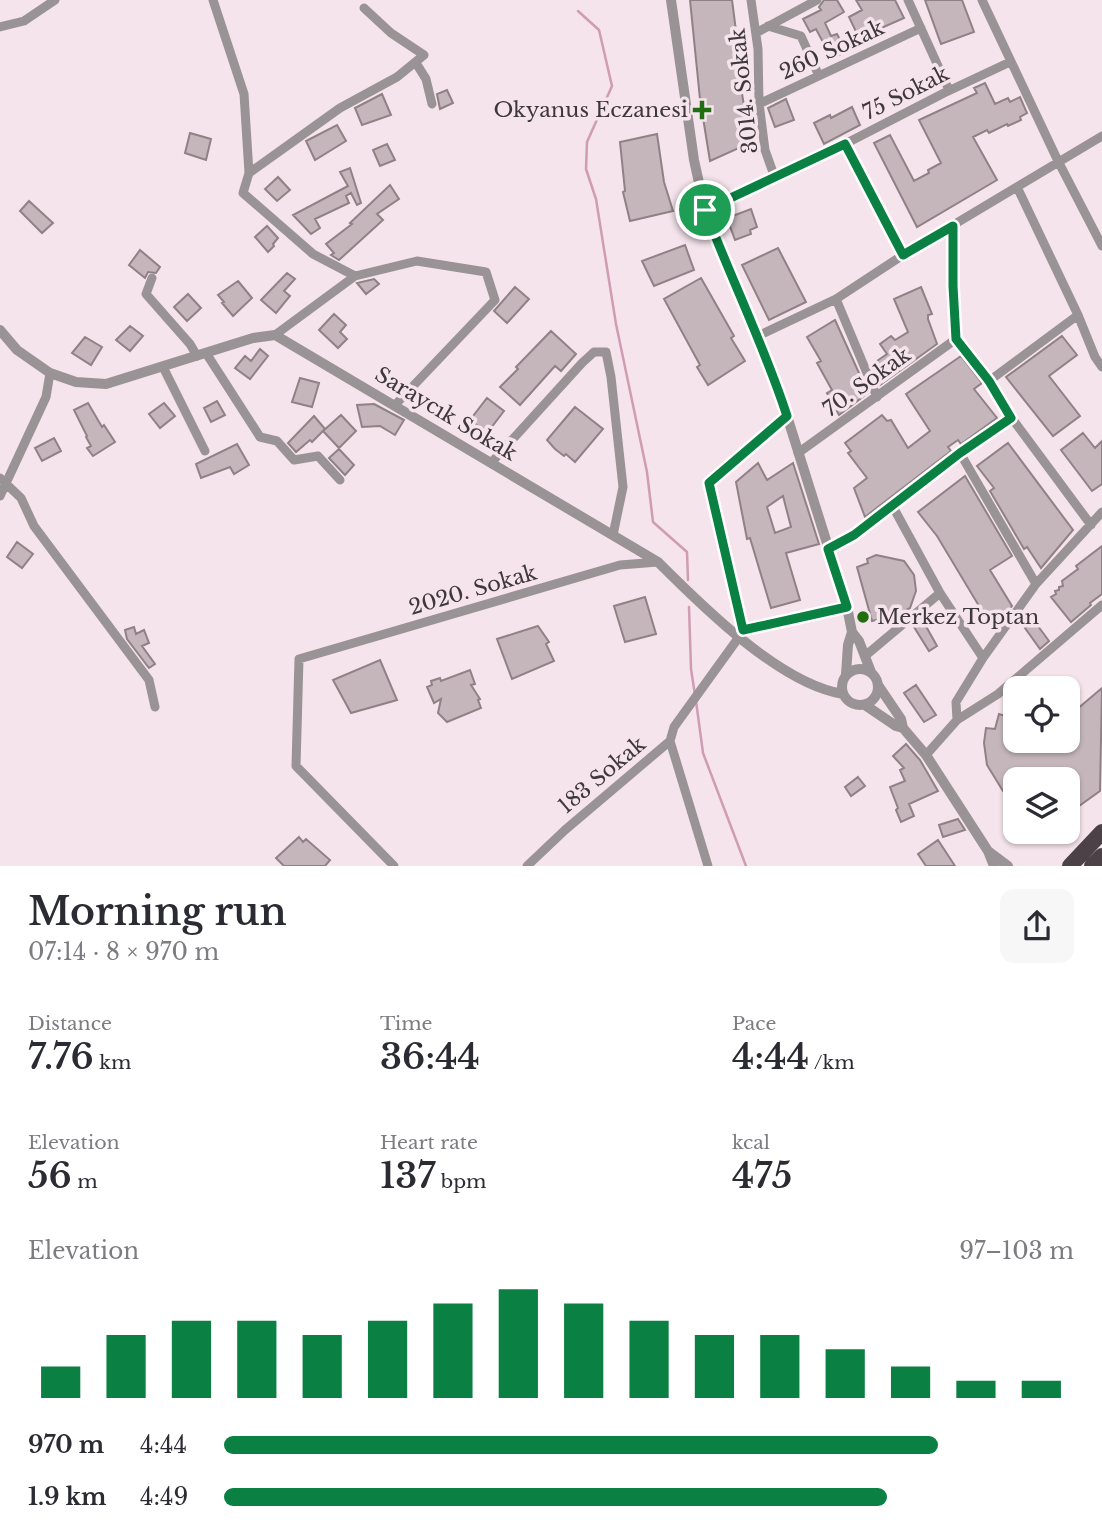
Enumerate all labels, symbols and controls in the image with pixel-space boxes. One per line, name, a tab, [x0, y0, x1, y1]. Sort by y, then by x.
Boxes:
street label: 260 Sokak	[776, 14, 888, 86]
street label: 3014. Sokak	[724, 27, 764, 155]
street label: 75 Sokak	[859, 60, 953, 126]
place label: Okyanus Eczanesi	[493, 97, 688, 123]
marker: Okyanus Eczanesi	[694, 102, 710, 118]
pin	[675, 180, 735, 240]
icon: arrive	[686, 191, 724, 229]
street label: 70. Sokak	[818, 342, 916, 422]
street label: Saraycık Sokak	[370, 361, 522, 467]
street label: 2020. Sokak	[406, 559, 540, 621]
place label: Merkez Toptan	[877, 604, 1039, 630]
marker: Merkez Toptan	[855, 609, 871, 625]
map controls	[1003, 676, 1080, 844]
button: locate	[1003, 676, 1080, 753]
street label: 183 Sokak	[553, 731, 651, 819]
button: layers	[1003, 767, 1080, 844]
text: Morning run	[28, 888, 287, 935]
button: share	[1000, 889, 1074, 963]
text: 07:14 · 8 × 970 m	[28, 938, 219, 966]
text: Distance	[28, 1012, 112, 1035]
text: Time	[380, 1012, 432, 1035]
text: Pace	[732, 1012, 776, 1035]
text: 7.76	[28, 1035, 94, 1078]
text: 36:44	[380, 1035, 480, 1078]
text: 4:44	[732, 1035, 809, 1078]
text: km	[94, 1051, 131, 1074]
text: /km	[809, 1051, 855, 1074]
text: Elevation	[28, 1131, 120, 1154]
text: Heart rate	[380, 1131, 478, 1154]
text: kcal	[732, 1131, 770, 1154]
text: 56	[28, 1154, 72, 1197]
text: 137	[380, 1154, 435, 1197]
text: 475	[732, 1154, 792, 1197]
text: m	[72, 1170, 98, 1193]
text: bpm	[435, 1170, 487, 1193]
text: Elevation	[28, 1237, 139, 1265]
text: 97–103 m	[959, 1237, 1074, 1265]
text: 970 m	[28, 1431, 104, 1459]
text: 4:44	[140, 1431, 187, 1459]
text: 1.9 km	[28, 1483, 106, 1511]
text: 4:49	[140, 1483, 188, 1511]

